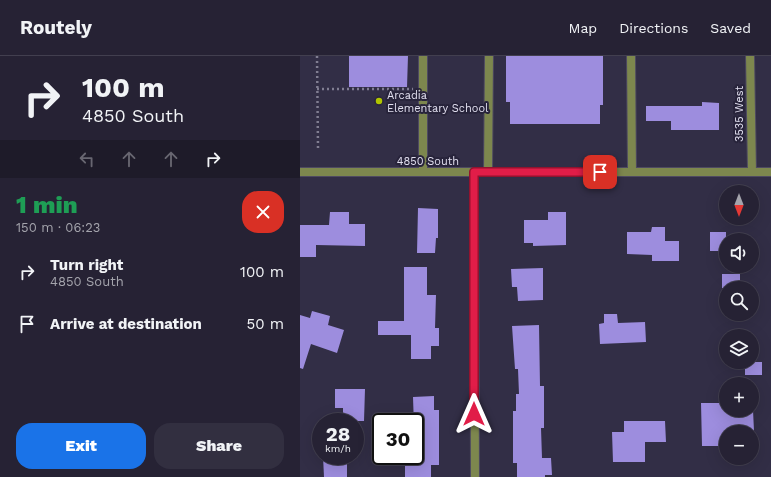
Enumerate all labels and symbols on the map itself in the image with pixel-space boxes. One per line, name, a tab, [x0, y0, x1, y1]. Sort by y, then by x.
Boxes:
street label: 3535 West	[733, 86, 746, 142]
place label: Arcadia Elementary School	[387, 89, 489, 115]
marker: Arcadia Elementary School	[374, 96, 384, 106]
street label: 4850 South	[397, 155, 459, 168]
pin	[583, 155, 617, 189]
north arrow	[719, 185, 759, 225]
position arrow	[453, 393, 495, 435]
speed limit sign: 30	[372, 413, 424, 465]

